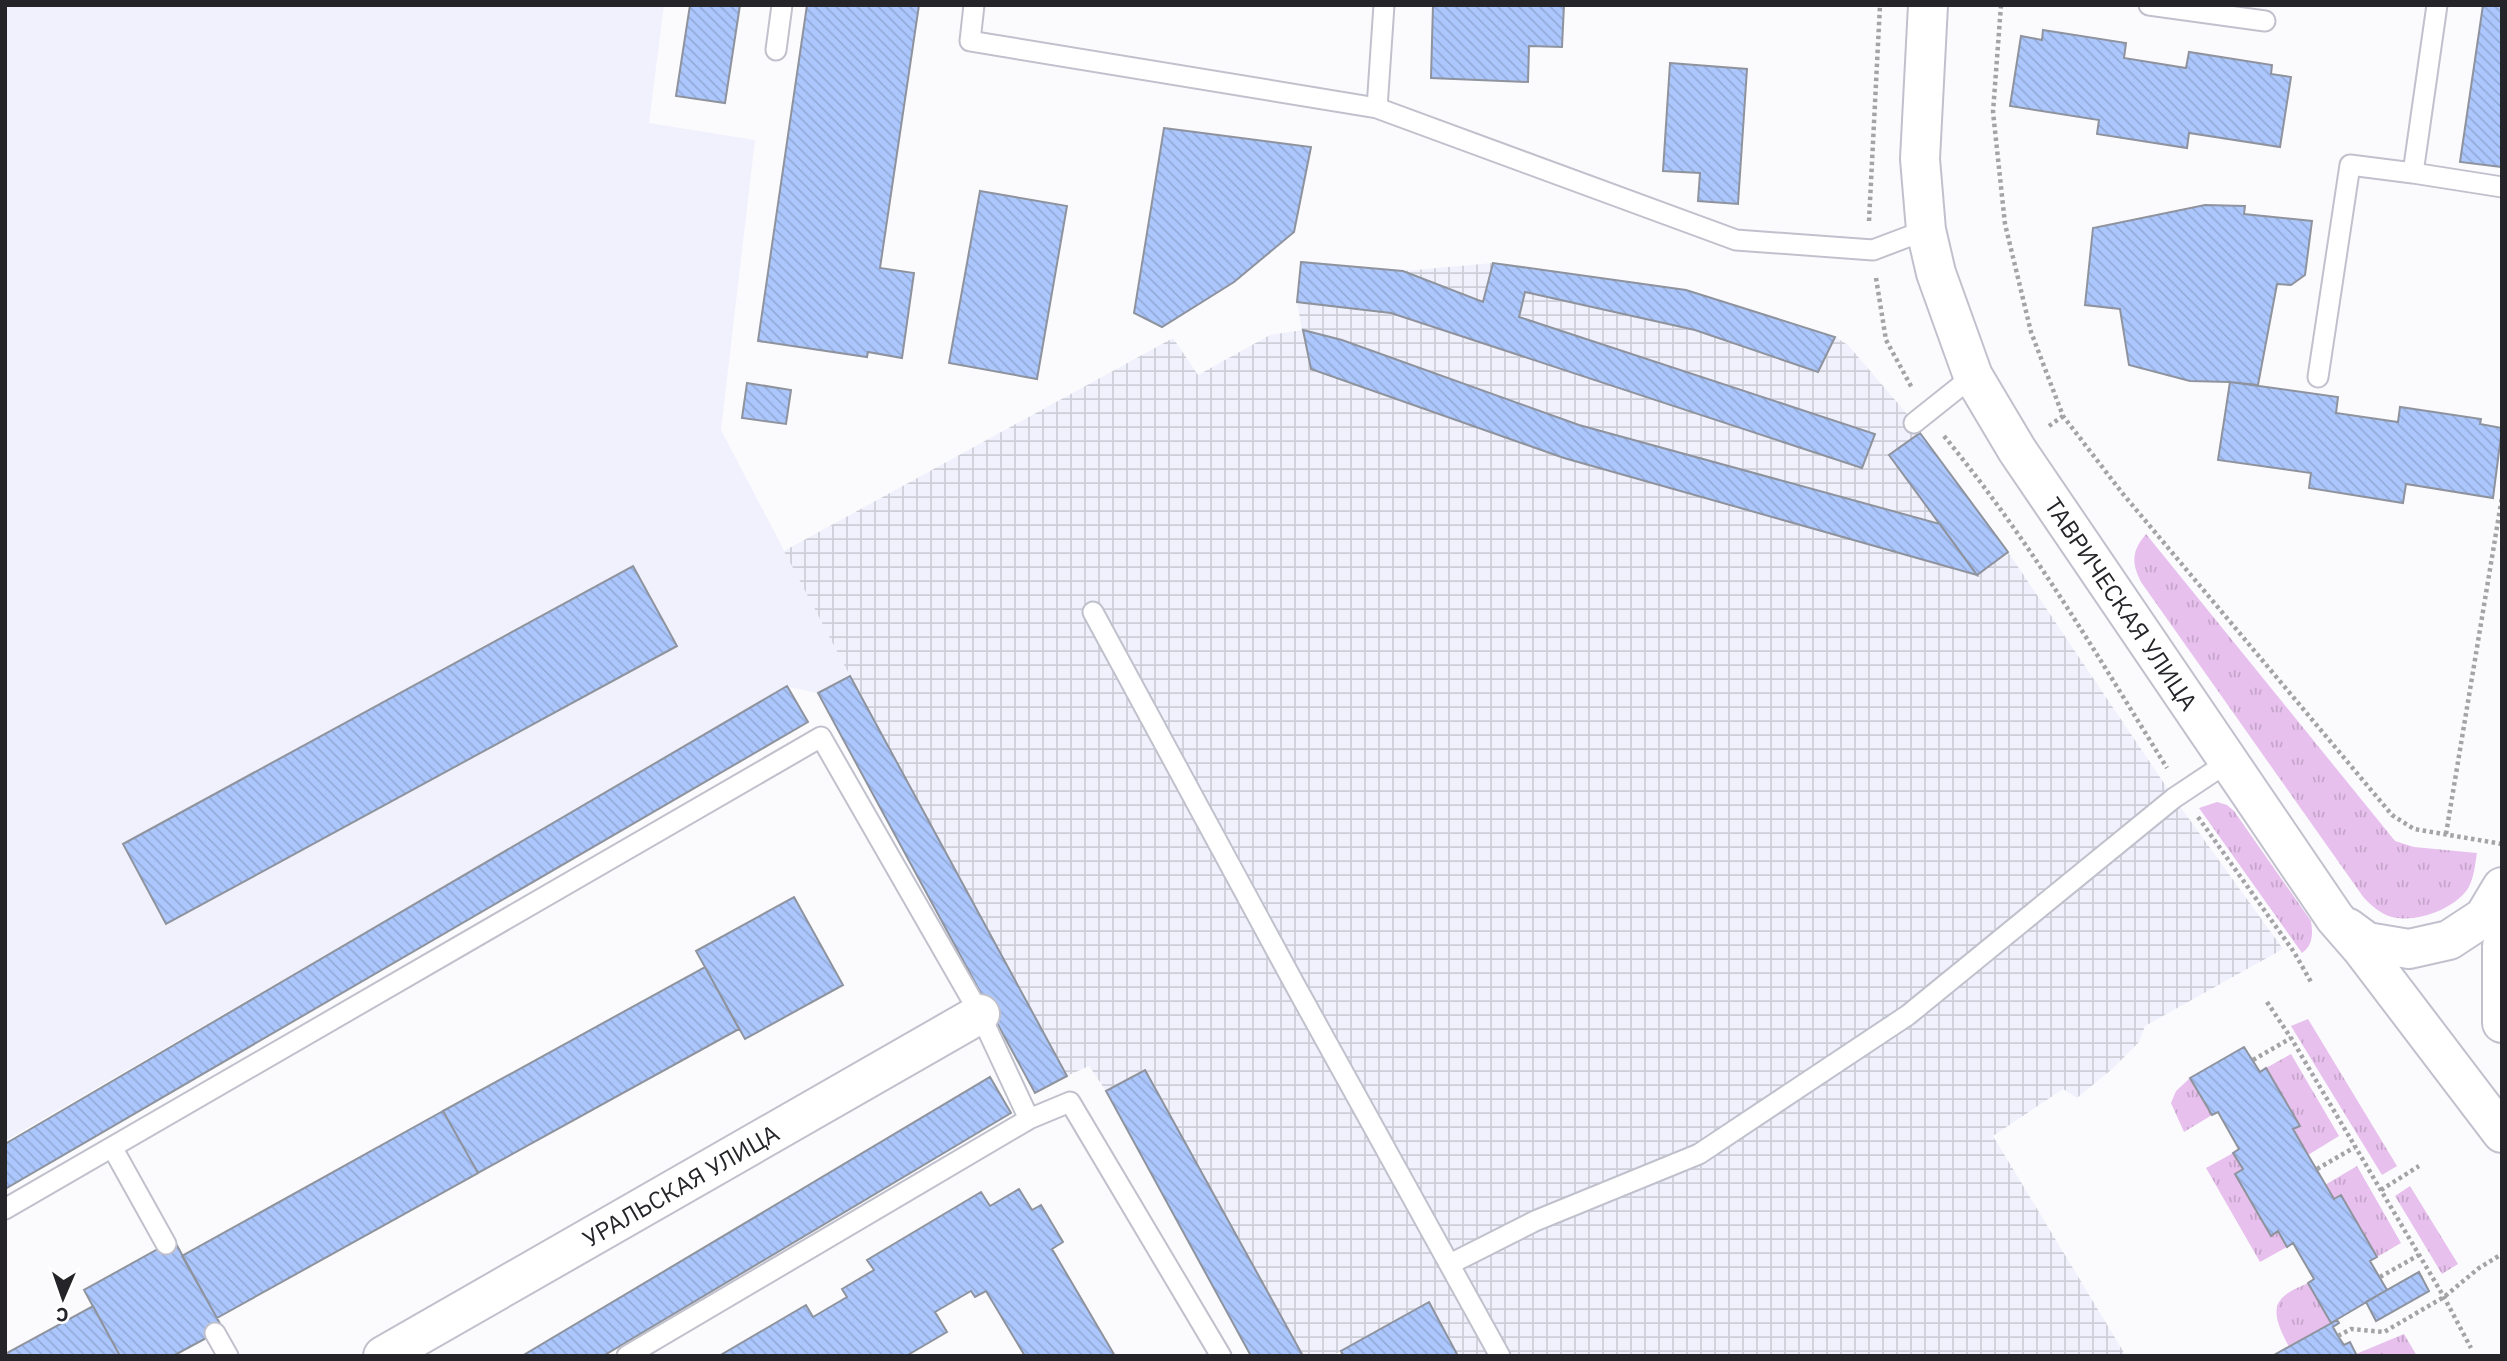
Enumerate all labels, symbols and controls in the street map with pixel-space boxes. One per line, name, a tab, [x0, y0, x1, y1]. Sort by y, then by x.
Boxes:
street label: ТАВРИЧЕСКАЯ УЛИЦА	[2038, 491, 2205, 716]
street label: УРАЛЬСКАЯ УЛИЦА	[577, 1117, 785, 1254]
north arrow	[28, 1263, 98, 1333]
text: С	[56, 1303, 69, 1327]

